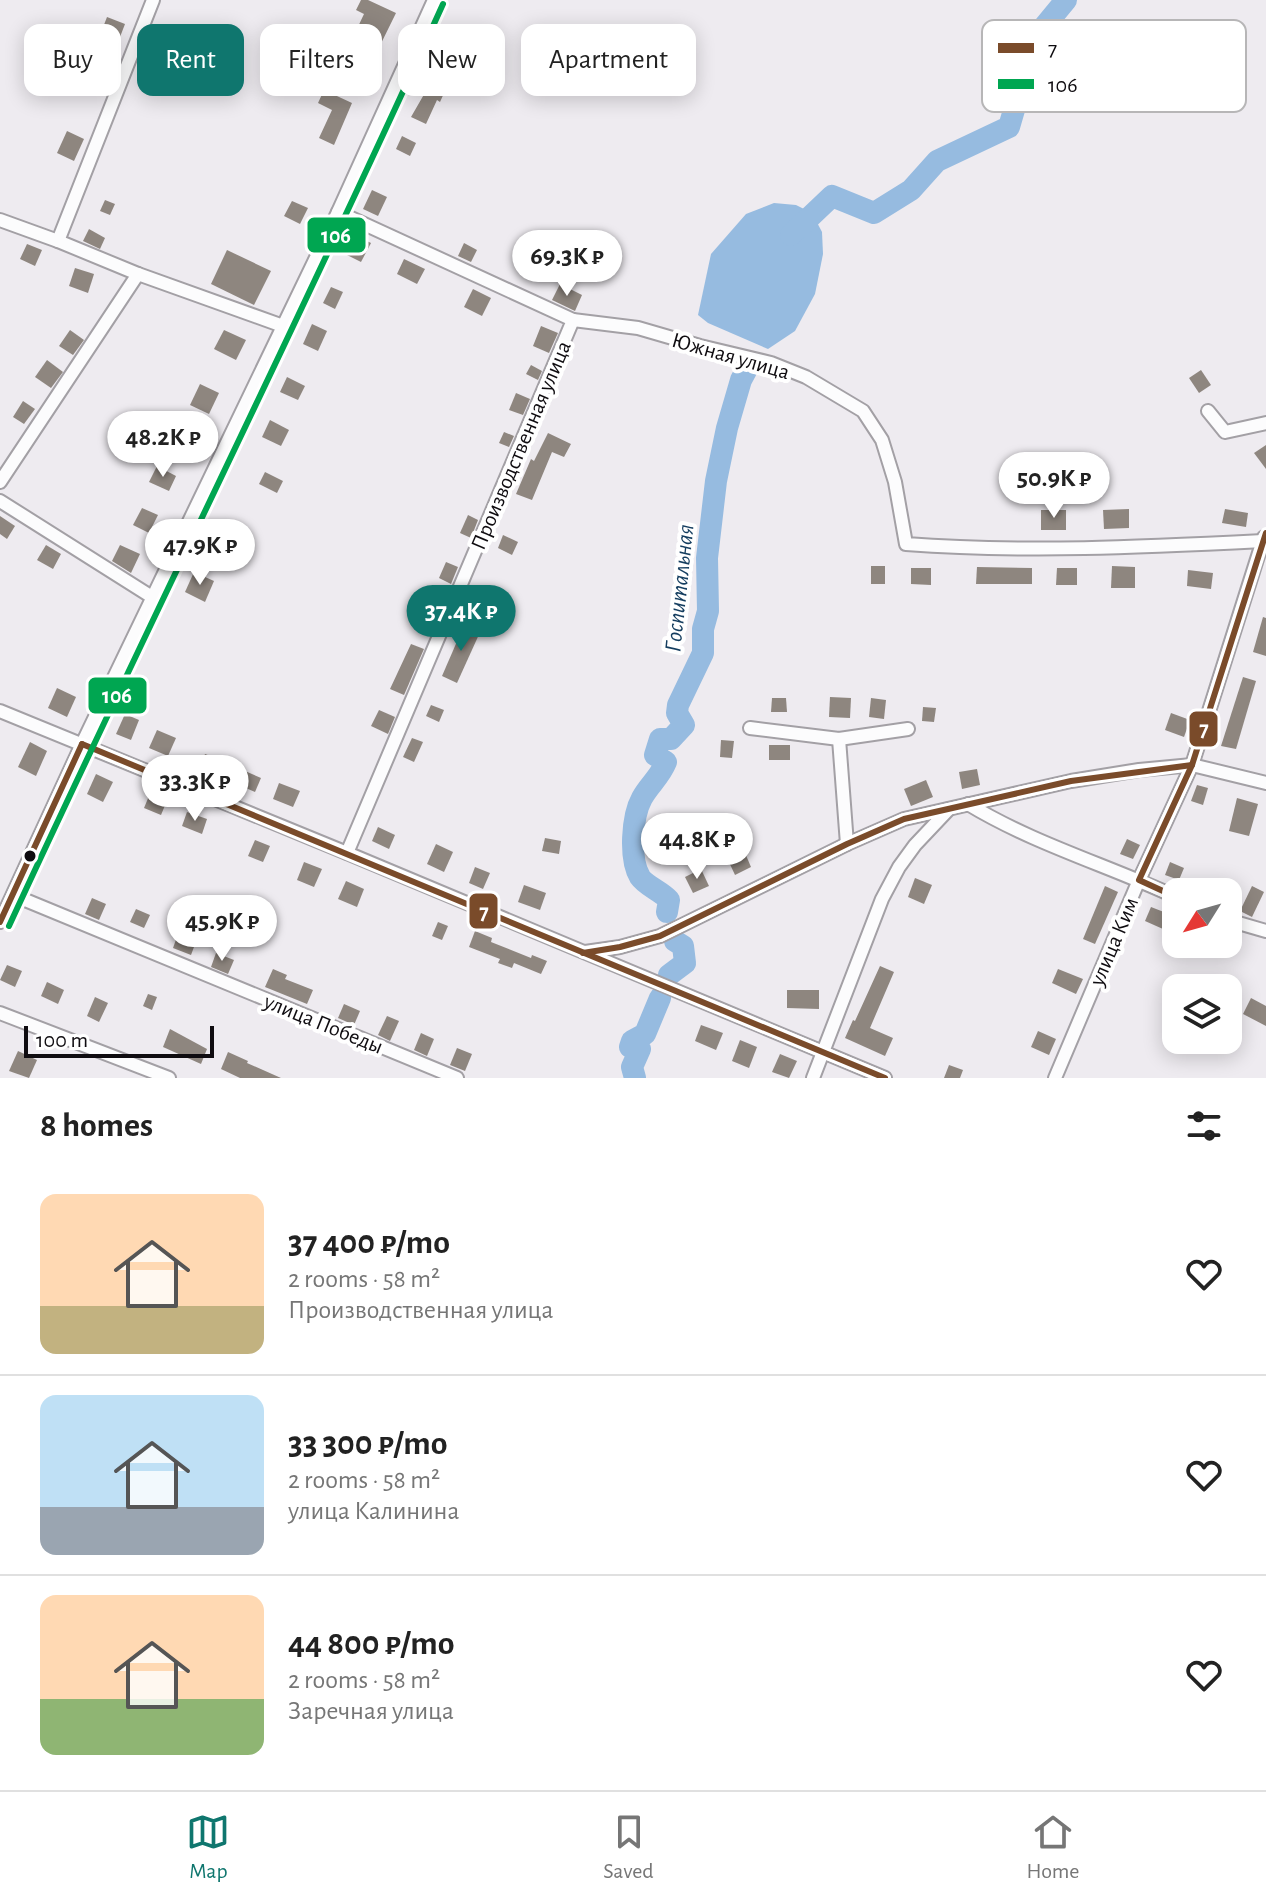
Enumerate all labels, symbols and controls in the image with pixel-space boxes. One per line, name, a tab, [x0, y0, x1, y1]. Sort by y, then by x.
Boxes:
legend	[982, 20, 1246, 112]
chip: Buy	[24, 24, 121, 96]
chip: Rent	[137, 24, 244, 96]
chip: Filters	[260, 24, 382, 96]
chip: New	[398, 24, 505, 96]
chip: Apartment	[521, 24, 696, 96]
text: 7	[1048, 38, 1057, 60]
text: 106	[1048, 74, 1078, 96]
line badge: 106	[306, 216, 367, 254]
text: 106	[321, 225, 351, 247]
pin: 69.3K ₽	[493, 230, 641, 298]
text: 69.3K ₽	[530, 243, 604, 269]
street label: Южная улица	[669, 329, 792, 383]
street label: Производственная улица	[467, 338, 575, 553]
pin: 48.2K ₽	[89, 411, 237, 479]
text: 48.2K ₽	[125, 424, 201, 450]
pin: 50.9K ₽	[980, 452, 1128, 520]
text: 50.9K ₽	[1017, 465, 1091, 491]
pin: 47.9K ₽	[126, 519, 274, 587]
water label: Госпитальная	[661, 523, 699, 653]
text: 47.9K ₽	[163, 532, 237, 558]
pin: 37.4K ₽	[387, 585, 535, 653]
text: 37.4K ₽	[425, 598, 497, 624]
line badge: 106	[87, 676, 148, 715]
text: 106	[102, 685, 132, 707]
line badge: 7	[1188, 710, 1219, 748]
text: 7	[1199, 718, 1209, 740]
pin: 33.3K ₽	[121, 755, 269, 823]
text: 33.3K ₽	[160, 768, 230, 794]
pin: 44.8K ₽	[623, 813, 771, 881]
text: 44.8K ₽	[659, 826, 735, 852]
unlabelled marker	[22, 848, 38, 864]
north arrow	[1162, 878, 1242, 958]
map controls	[1162, 878, 1242, 1054]
line badge: 7	[468, 892, 499, 930]
street label: улица Ким	[1085, 894, 1142, 990]
pin: 45.9K ₽	[148, 895, 296, 963]
text: 7	[479, 901, 489, 923]
text: 45.9K ₽	[185, 908, 259, 934]
button: layers	[1162, 974, 1242, 1054]
street label: улица Победы	[260, 990, 386, 1058]
scale bar	[24, 1022, 214, 1058]
text: 100 m	[36, 1029, 88, 1051]
icon: filters	[1182, 1104, 1226, 1148]
text: 8 homes	[40, 1109, 153, 1143]
icon: home	[104, 1226, 200, 1322]
text: 37 400 ₽/mo	[288, 1226, 450, 1260]
icon: heart	[1182, 1252, 1226, 1296]
text: 2 rooms · 58 m²	[288, 1266, 440, 1292]
text: Производственная улица	[288, 1297, 554, 1323]
icon: home	[104, 1427, 200, 1523]
text: 33 300 ₽/mo	[288, 1427, 447, 1461]
icon: heart	[1182, 1453, 1226, 1497]
text: 2 rooms · 58 m²	[288, 1467, 440, 1493]
text: улица Калинина	[288, 1498, 459, 1524]
icon: home	[104, 1627, 200, 1723]
text: 44 800 ₽/mo	[288, 1627, 454, 1661]
icon: heart	[1182, 1653, 1226, 1697]
text: 2 rooms · 58 m²	[288, 1667, 440, 1693]
text: Заречная улица	[288, 1698, 454, 1724]
tab: Map	[186, 1810, 230, 1884]
tab: Saved	[603, 1810, 654, 1884]
tab: Home	[1027, 1810, 1080, 1884]

